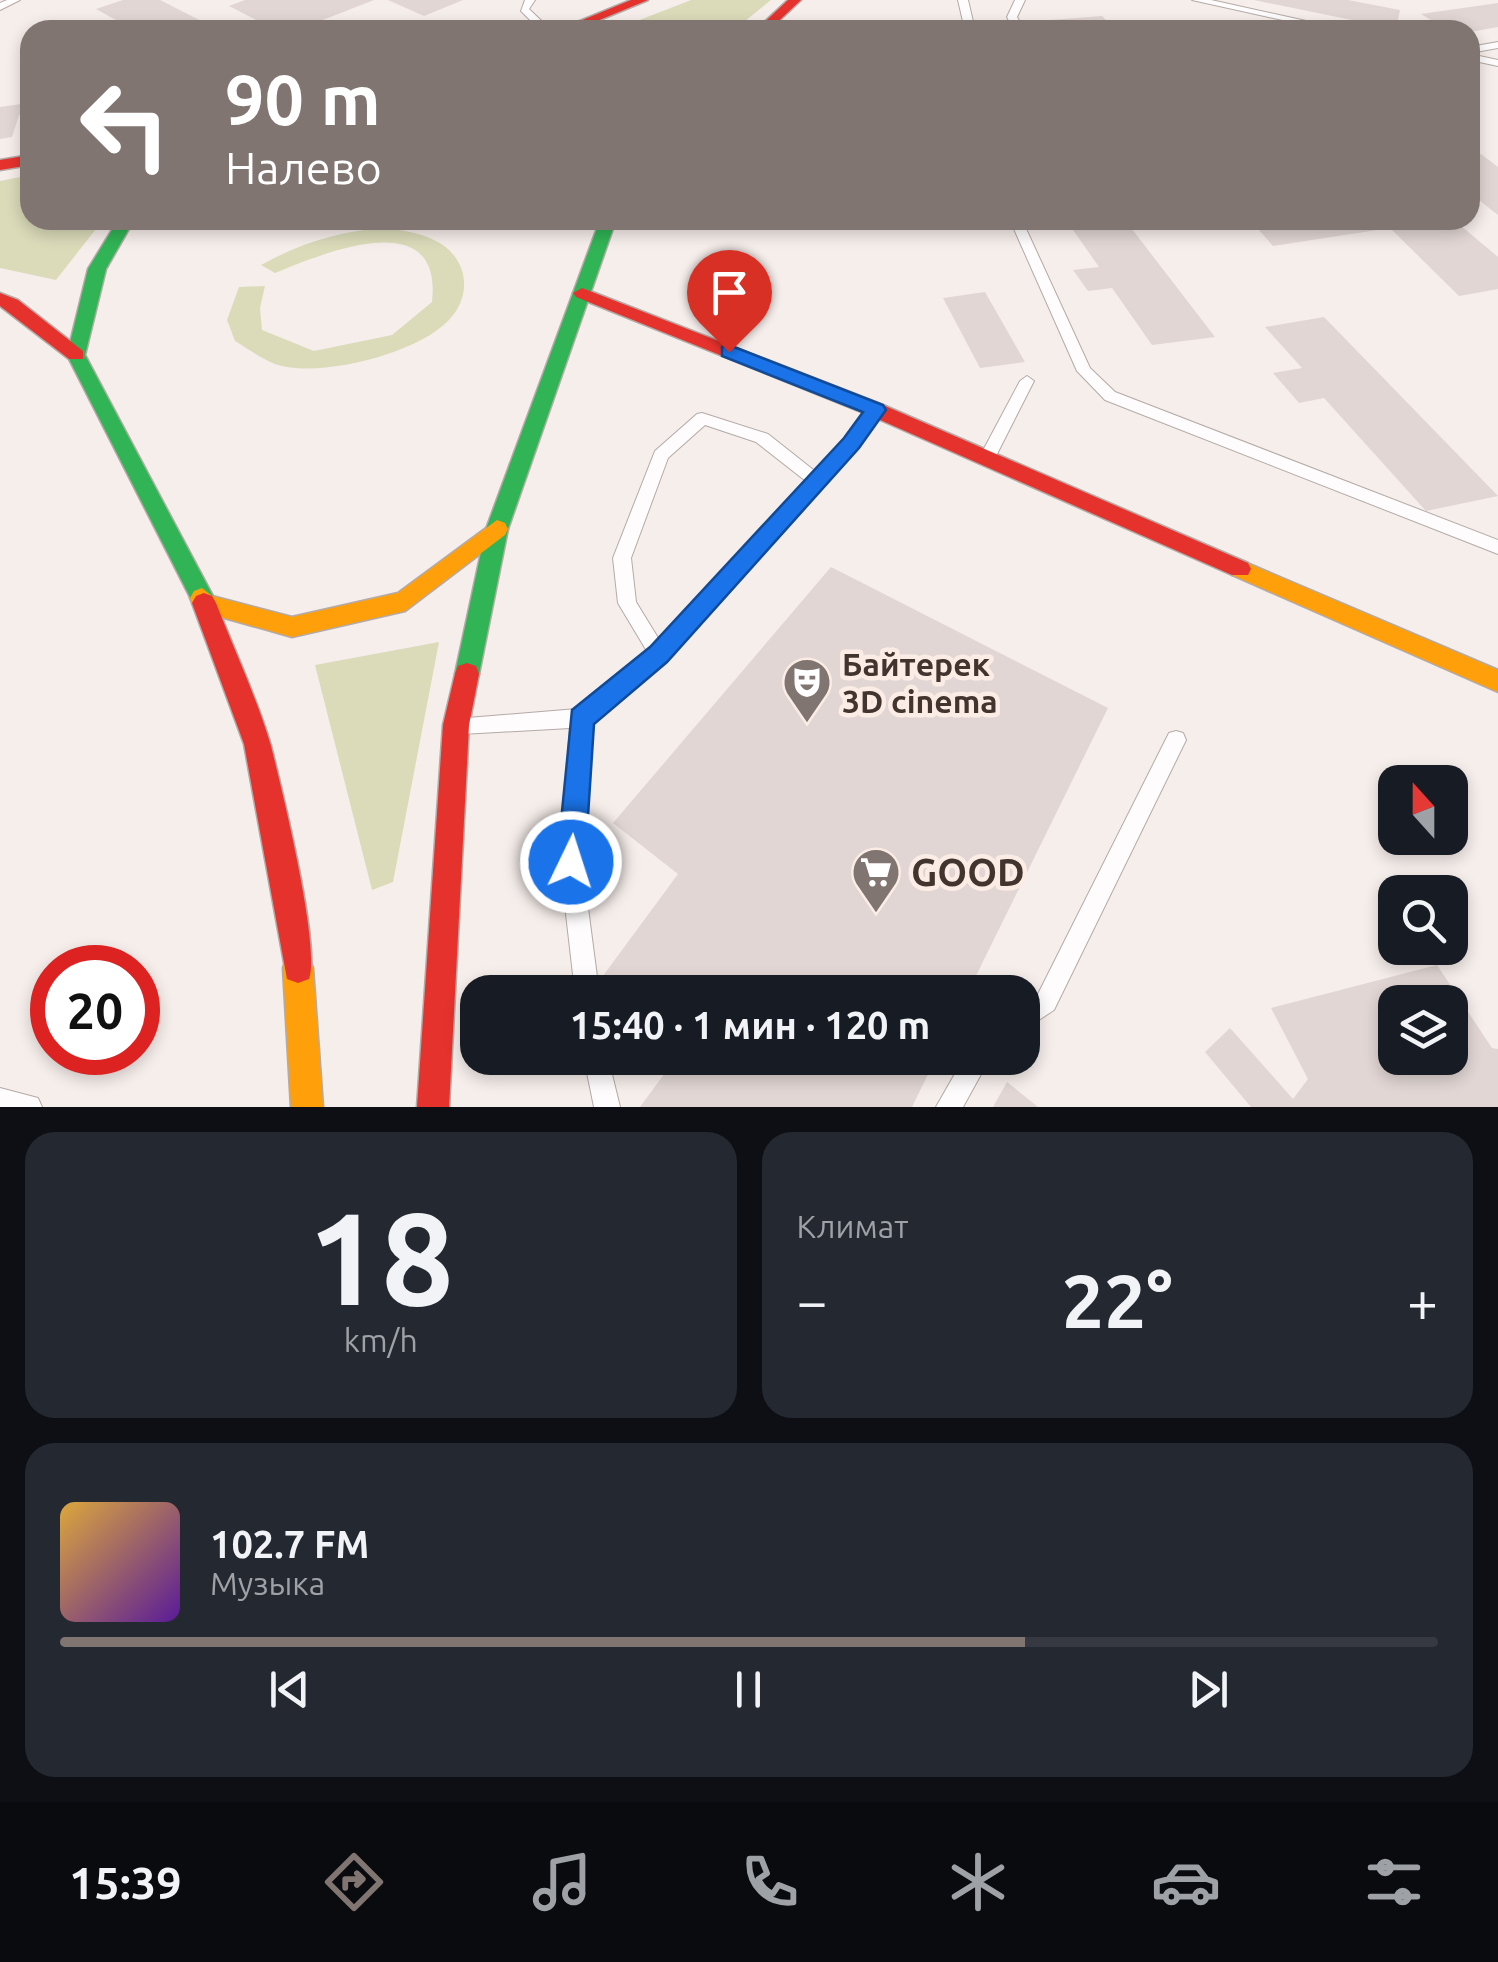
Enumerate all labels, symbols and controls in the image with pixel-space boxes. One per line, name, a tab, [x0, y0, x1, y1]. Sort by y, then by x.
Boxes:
icon: left	[60, 60, 190, 190]
text: 90 m	[225, 60, 381, 138]
text: Налево	[225, 142, 382, 193]
pin	[687, 250, 772, 353]
icon: arrive	[702, 265, 757, 320]
place label: Байтерек 3D cinema	[842, 646, 998, 719]
theatre icon: Байтерек 3D cinema	[781, 656, 833, 724]
north arrow	[1378, 765, 1468, 855]
map controls	[1378, 765, 1468, 1075]
position arrow	[519, 810, 623, 914]
supermarket icon: GOOD	[850, 846, 902, 914]
place label: GOOD	[911, 851, 1025, 893]
button: search	[1378, 875, 1468, 965]
speed limit sign: 20	[30, 945, 160, 1075]
button: layers	[1378, 985, 1468, 1075]
text: 15:40 · 1 мин · 120 m	[570, 1004, 930, 1046]
text: 18	[307, 1184, 454, 1330]
text: Климат	[797, 1208, 908, 1244]
text: 22°	[1062, 1258, 1173, 1342]
text: −	[797, 1270, 828, 1331]
text: +	[1407, 1270, 1438, 1331]
text: km/h	[344, 1322, 418, 1358]
text: 102.7 FM	[210, 1523, 369, 1565]
text: Музыка	[210, 1565, 325, 1601]
icon: previous	[262, 1662, 317, 1717]
icon: pause	[721, 1662, 776, 1717]
icon: next	[1181, 1662, 1236, 1717]
icon: directions	[319, 1847, 389, 1917]
icon: music	[527, 1847, 597, 1917]
icon: phone	[735, 1847, 805, 1917]
icon: climate	[943, 1847, 1013, 1917]
icon: car	[1151, 1847, 1221, 1917]
icon: filters	[1359, 1847, 1429, 1917]
text: 15:39	[69, 1857, 182, 1908]

